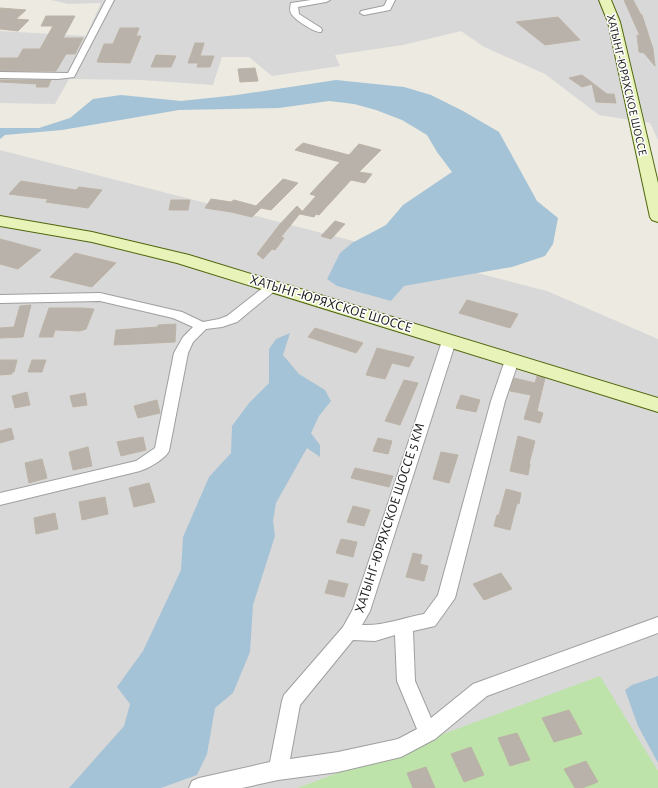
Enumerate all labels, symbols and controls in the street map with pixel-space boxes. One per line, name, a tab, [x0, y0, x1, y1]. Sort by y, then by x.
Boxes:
street label: ХАТЫНГ-ЮРЯХСКОЕ ШОССЕ	[605, 13, 649, 157]
street label: ХАТЫНГ-ЮРЯХСКОЕ ШОССЕ	[248, 273, 414, 335]
street label: ХАТЫНГ-ЮРЯХСКОЕ ШОССЕ 5 КМ	[353, 421, 427, 615]

